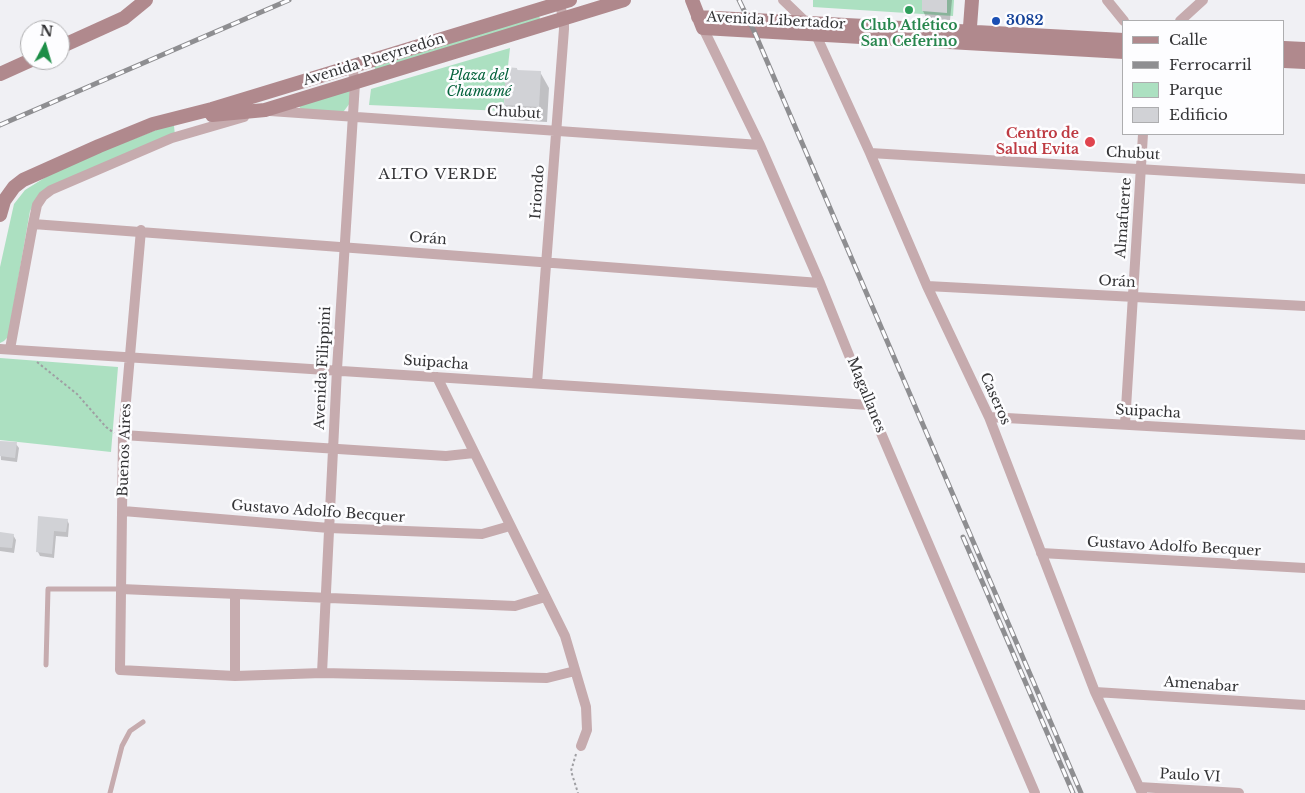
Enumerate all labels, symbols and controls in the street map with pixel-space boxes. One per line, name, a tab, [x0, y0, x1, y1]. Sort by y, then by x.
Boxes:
marker: Club Atlético San Ceferino	[903, 4, 915, 16]
street label: Avenida Libertador	[706, 9, 846, 33]
place label: 3082	[1006, 13, 1043, 29]
marker: 3082	[990, 15, 1002, 27]
place label: Club Atlético San Ceferino	[861, 18, 957, 50]
north arrow	[20, 20, 70, 70]
legend	[1122, 20, 1285, 135]
text: N	[39, 21, 54, 41]
street label: Avenida Pueyrredón	[301, 30, 447, 90]
text: Calle	[1169, 30, 1208, 49]
text: Ferrocarril	[1169, 55, 1252, 74]
park label: Plaza del Chamamé	[447, 68, 511, 100]
text: Parque	[1169, 80, 1223, 99]
street label: Chubut	[487, 103, 541, 123]
text: Edificio	[1169, 105, 1228, 124]
place label: Centro de Salud Evita	[996, 126, 1079, 158]
marker: Centro de Salud Evita	[1083, 135, 1097, 149]
street label: Chubut	[1106, 144, 1160, 164]
street label: Iriondo	[528, 164, 548, 220]
district label: ALTO VERDE	[377, 166, 499, 184]
street label: Almafuerte	[1113, 177, 1135, 259]
street label: Orán	[409, 229, 447, 249]
street label: Orán	[1098, 273, 1136, 291]
street label: Avenida Filippini	[311, 306, 335, 430]
street label: Suipacha	[403, 352, 469, 374]
street label: Magallanes	[843, 355, 889, 435]
street label: Caseros	[976, 370, 1014, 428]
street label: Suipacha	[1115, 402, 1181, 422]
street label: Buenos Aires	[115, 403, 135, 497]
street label: Gustavo Adolfo Becquer	[231, 498, 405, 526]
street label: Gustavo Adolfo Becquer	[1087, 534, 1261, 560]
street label: Amenabar	[1163, 674, 1239, 696]
street label: Paulo VI	[1159, 766, 1221, 786]

